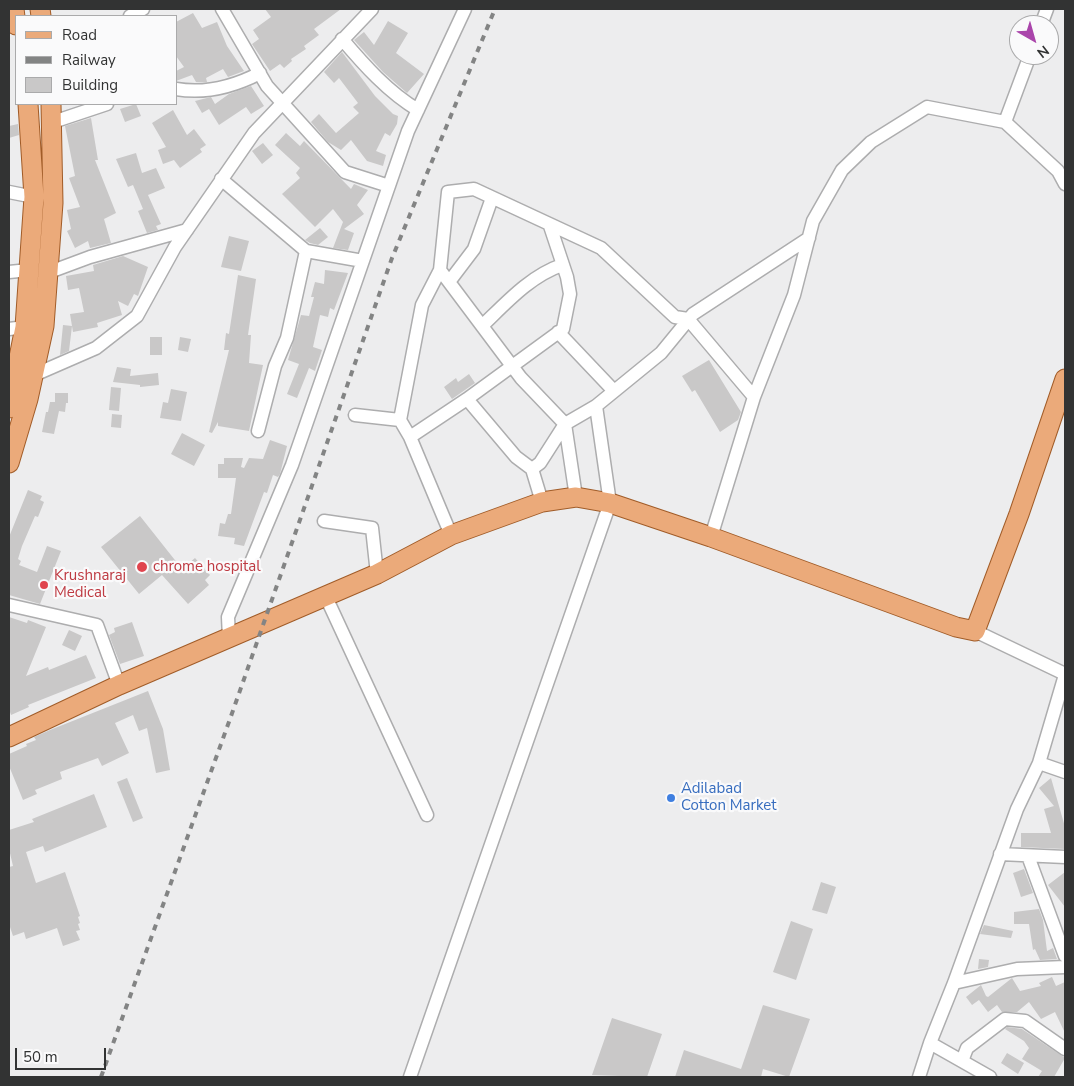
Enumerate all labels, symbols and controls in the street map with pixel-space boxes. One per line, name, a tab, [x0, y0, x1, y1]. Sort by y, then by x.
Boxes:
legend	[15, 15, 178, 105]
north arrow	[1009, 15, 1059, 65]
text: Road	[62, 25, 97, 45]
text: N	[1033, 41, 1053, 62]
text: Railway	[62, 50, 116, 70]
text: Building	[62, 75, 118, 95]
place label: chrome hospital	[153, 558, 261, 576]
marker: chrome hospital	[135, 560, 149, 574]
place label: Krushnaraj Medical	[54, 567, 126, 602]
marker: Krushnaraj Medical	[38, 579, 50, 591]
place label: Adilabad Cotton Market	[681, 780, 776, 815]
marker: Adilabad Cotton Market	[665, 792, 677, 804]
scale bar	[18, 1038, 109, 1070]
text: 50 m	[23, 1047, 58, 1067]

